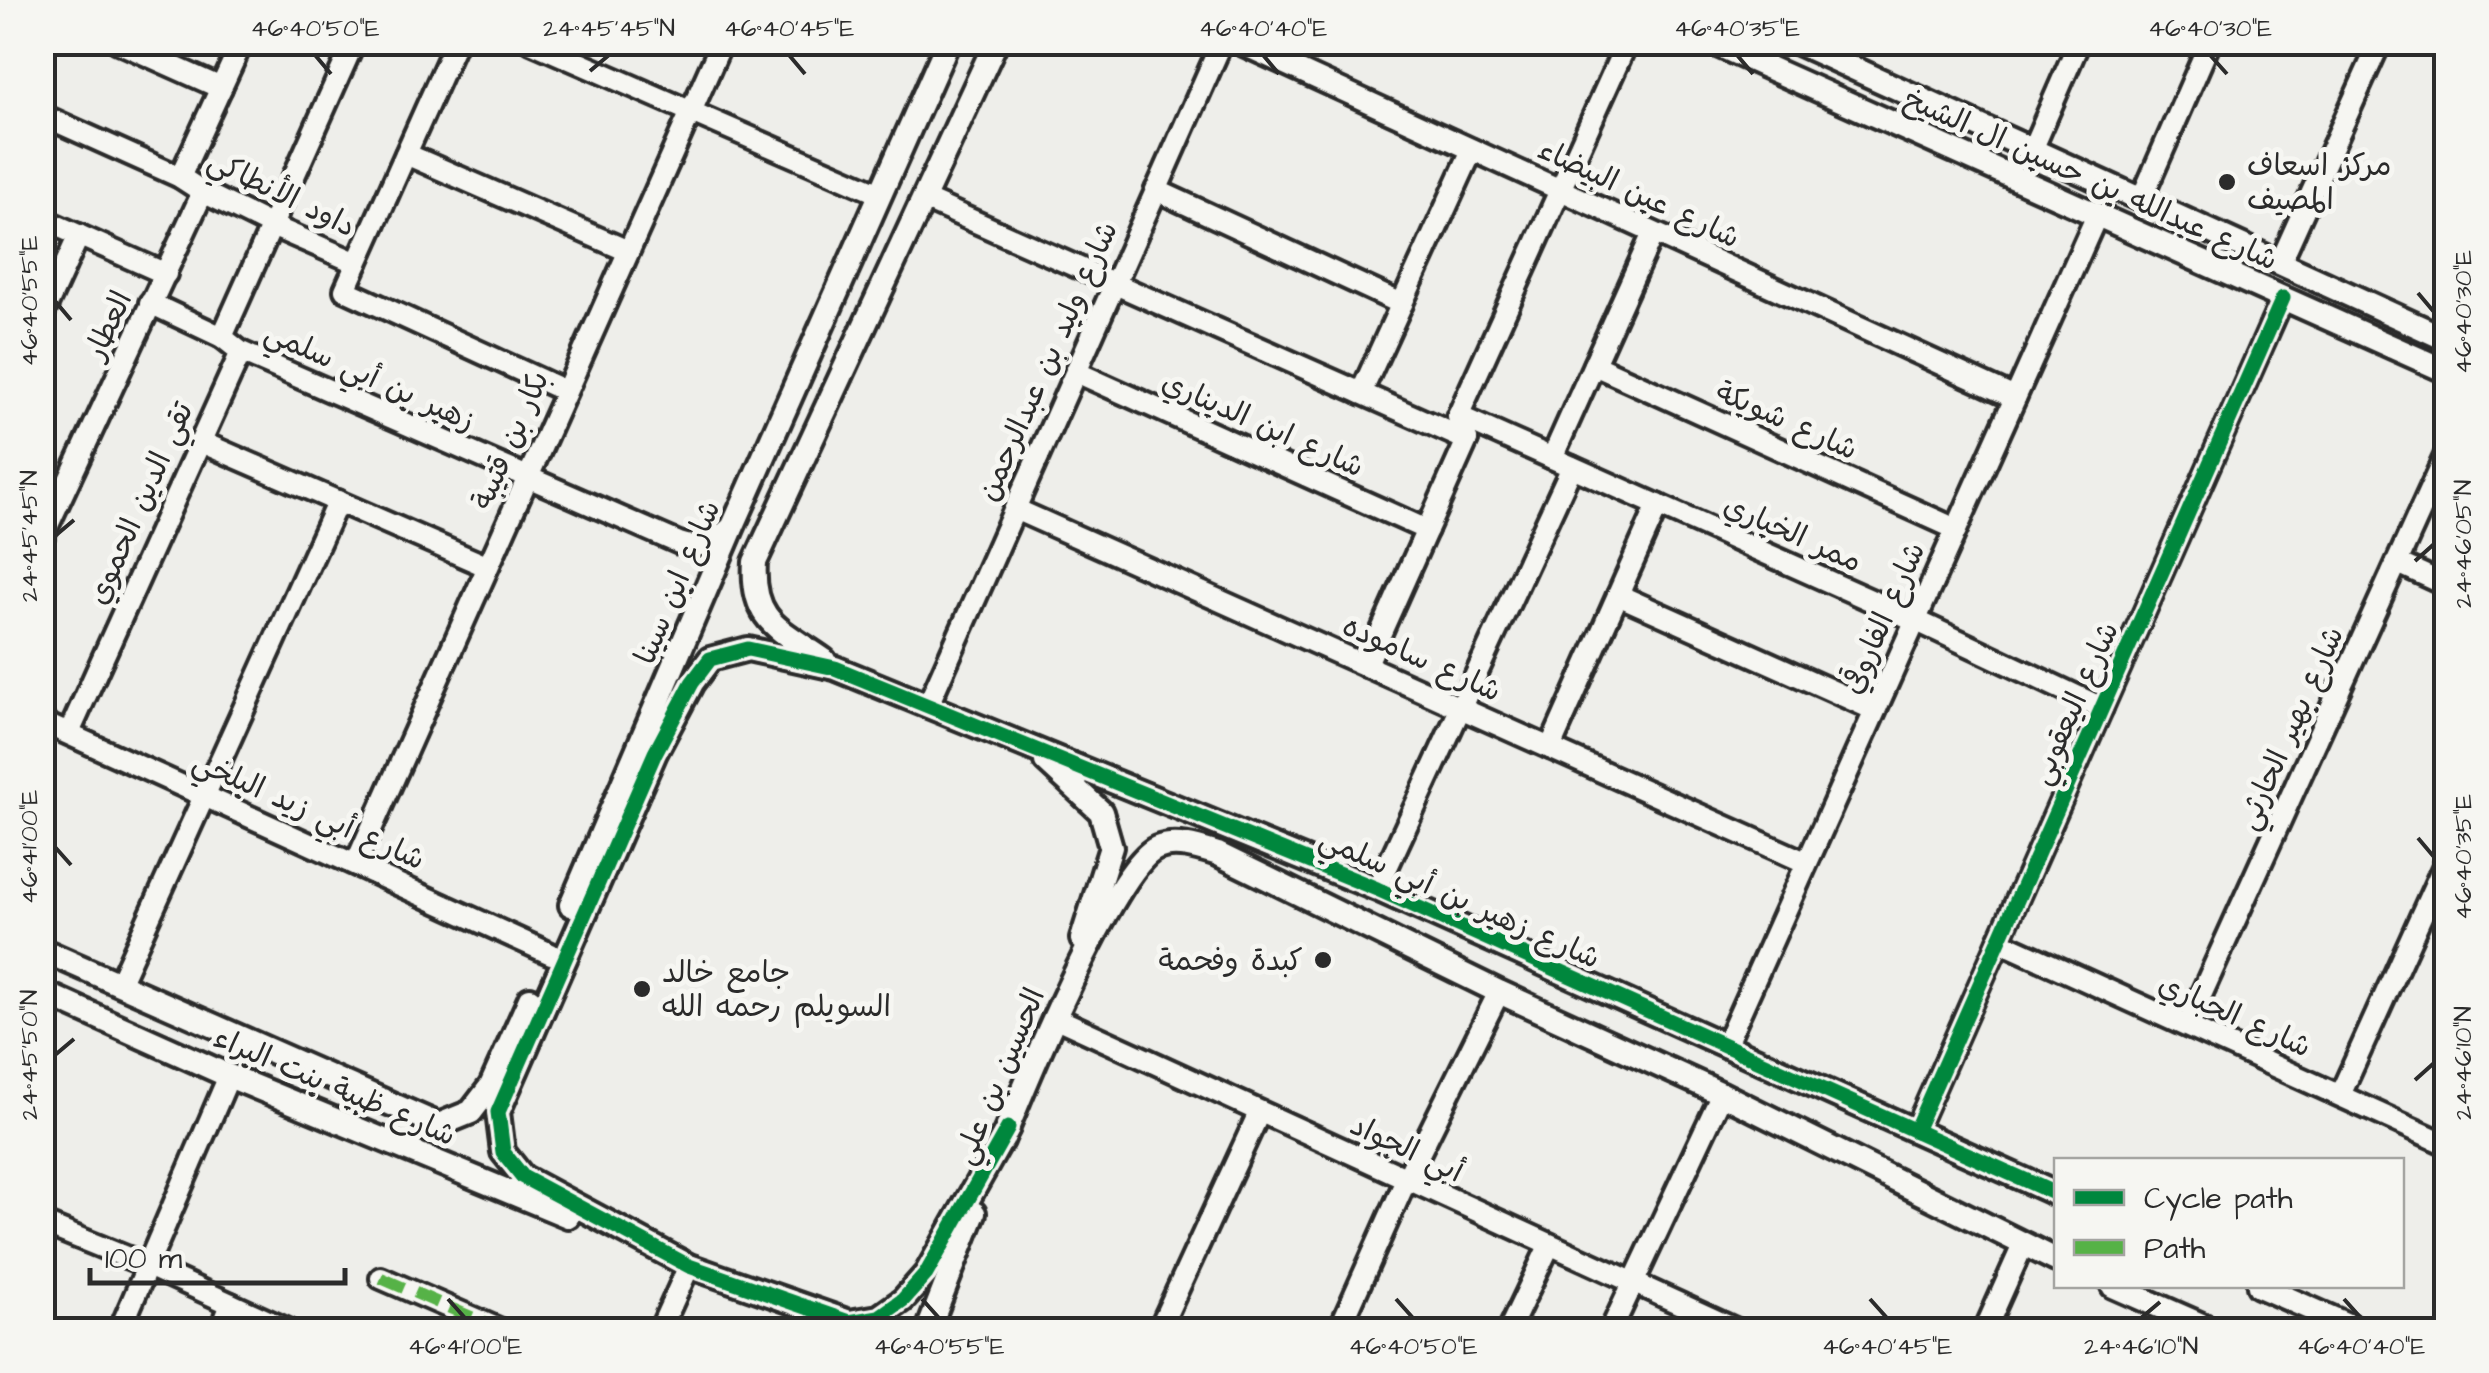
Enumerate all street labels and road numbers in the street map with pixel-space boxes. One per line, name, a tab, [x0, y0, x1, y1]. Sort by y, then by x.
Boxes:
street label: شارع عبدالله بن حسين ال الشيخ	[1897, 78, 2284, 281]
street label: شارع عين البيضاء	[1531, 129, 1746, 259]
street label: داود الأنطاكي	[199, 140, 363, 251]
street label: شارع وليد بن عبدالرحمن	[967, 215, 1129, 508]
street label: العطار	[74, 284, 143, 369]
street label: زهير بن أبي سلمي	[256, 312, 481, 446]
street label: شارع ابن الديناري	[1155, 362, 1370, 488]
street label: بكار بن قتيبة	[462, 364, 560, 516]
street label: شارع شويكة	[1709, 371, 1864, 471]
street label: تقي الدين الحموي	[77, 395, 208, 613]
street label: ممر الخياري	[1717, 485, 1868, 583]
street label: شارع ابن سينا	[625, 494, 731, 671]
street label: شارع الفاروقي	[1832, 536, 1936, 701]
street label: شارع ساموده	[1336, 605, 1508, 713]
street label: شارع اليعقوبي	[2020, 615, 2133, 793]
street label: شارع بهير الحارثي	[2227, 620, 2358, 839]
street label: شارع أبي زيد البلخي	[184, 741, 431, 885]
street label: شارع زهير بن أبي سلمي	[1311, 818, 1607, 983]
street label: شارع الحباري	[2151, 964, 2318, 1068]
street label: الحسين بن علي	[944, 982, 1060, 1173]
street label: شارع ظبية بنت البراء	[207, 1017, 462, 1157]
street label: أبي الجواد	[1341, 1104, 1470, 1197]

